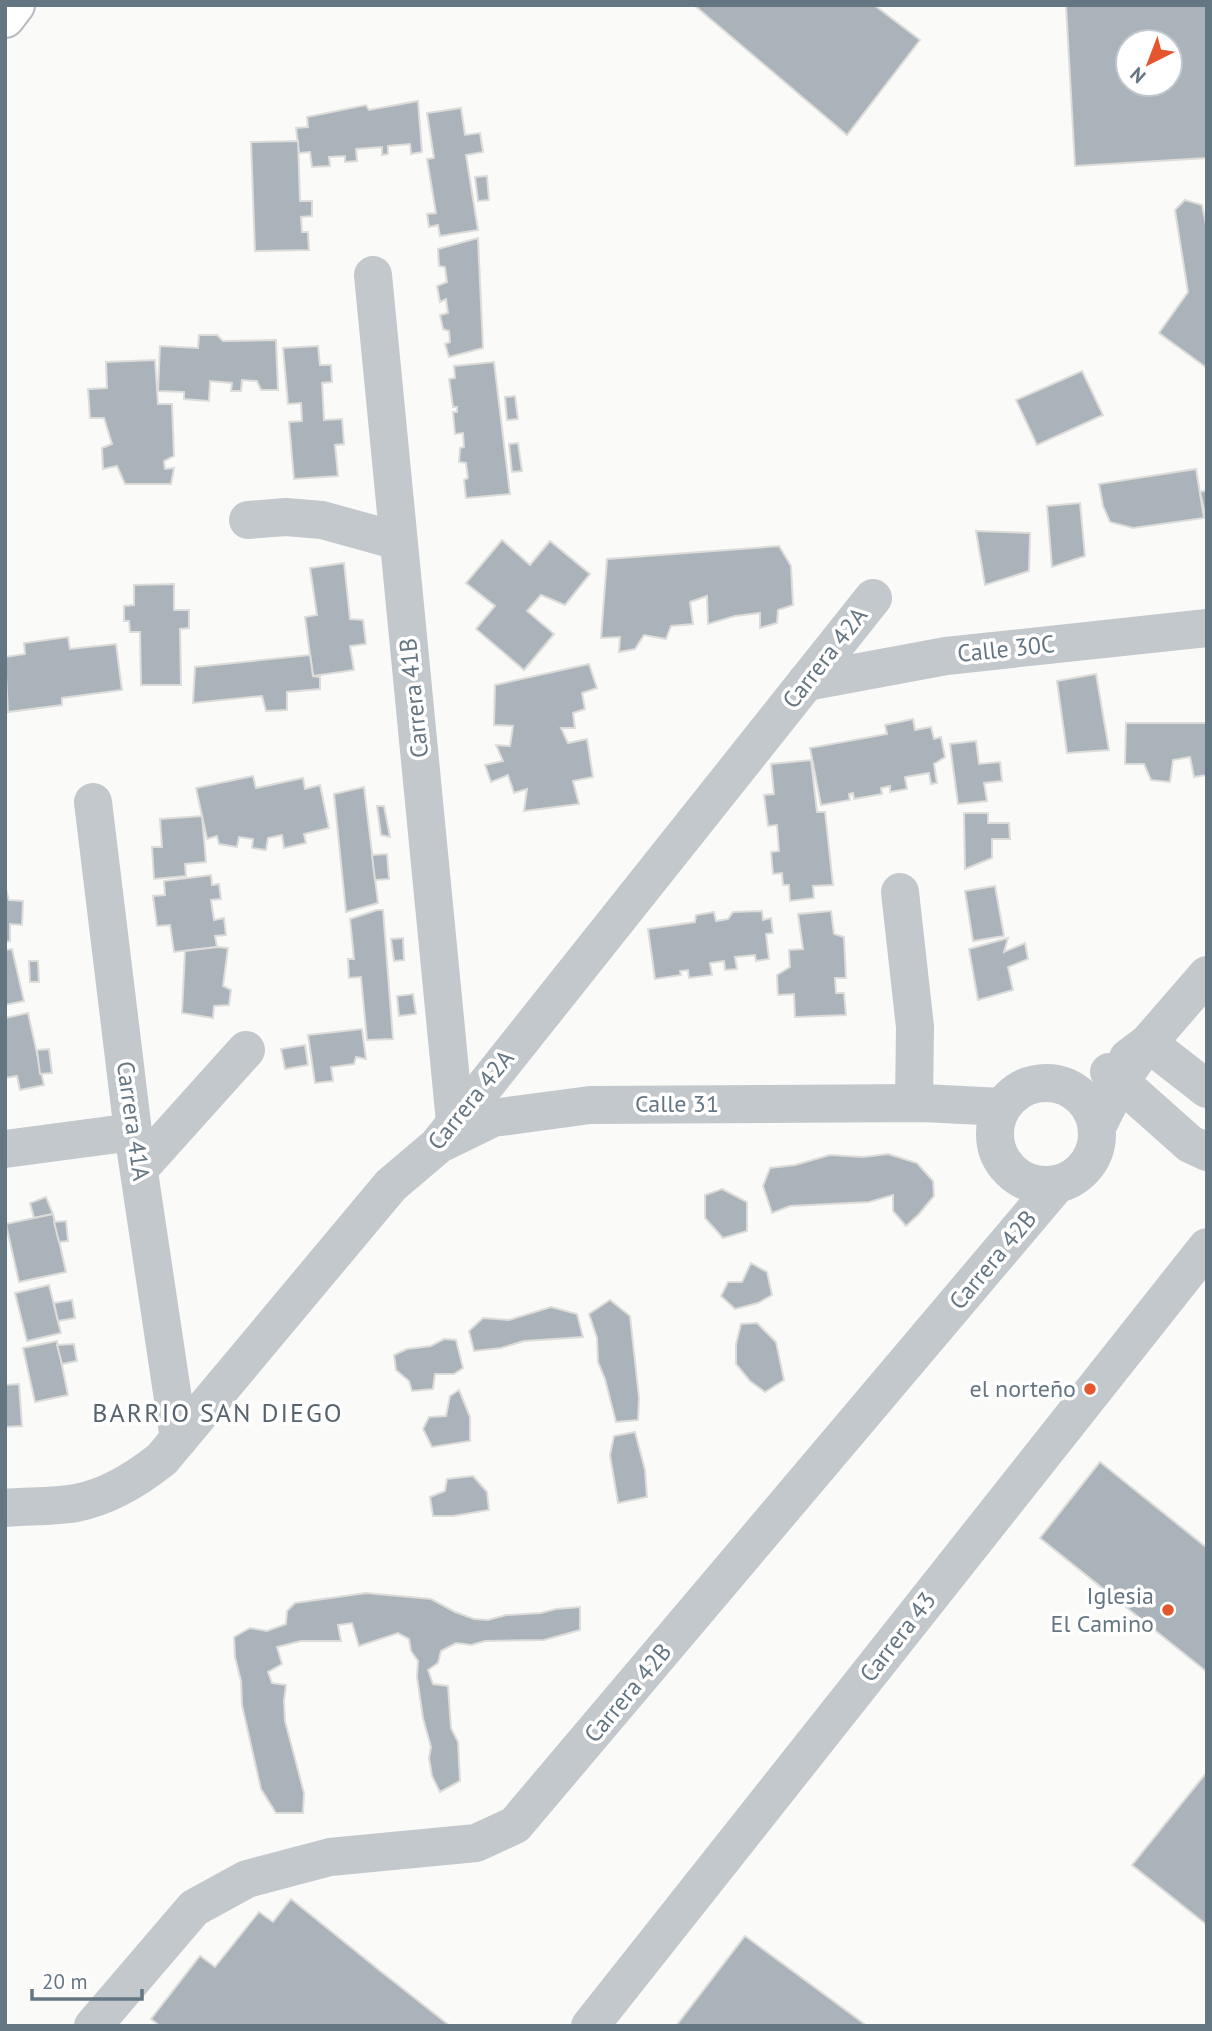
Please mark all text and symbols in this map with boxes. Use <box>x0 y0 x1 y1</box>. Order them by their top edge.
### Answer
north arrow <box>1114 28 1184 98</box>
text: N <box>1125 63 1150 89</box>
street label: Carrera 42A <box>775 601 874 715</box>
street label: Calle 30C <box>956 628 1056 669</box>
street label: Carrera 41B <box>392 637 435 760</box>
street label: Carrera 42A <box>421 1043 521 1156</box>
street label: Carrera 41A <box>110 1059 157 1183</box>
street label: Calle 31 <box>635 1088 719 1119</box>
street label: Carrera 42B <box>942 1204 1043 1316</box>
place label: el norteño <box>969 1373 1076 1404</box>
marker: el norteño <box>1082 1381 1098 1397</box>
district label: BARRIO SAN DIEGO <box>92 1396 344 1429</box>
place label: Iglesia El Camino <box>1051 1580 1154 1639</box>
street label: Carrera 43 <box>853 1585 943 1688</box>
marker: Iglesia El Camino <box>1160 1602 1176 1618</box>
street label: Carrera 42B <box>577 1637 678 1749</box>
scale bar <box>32 1958 142 2002</box>
text: 20 m <box>42 1968 88 1995</box>

